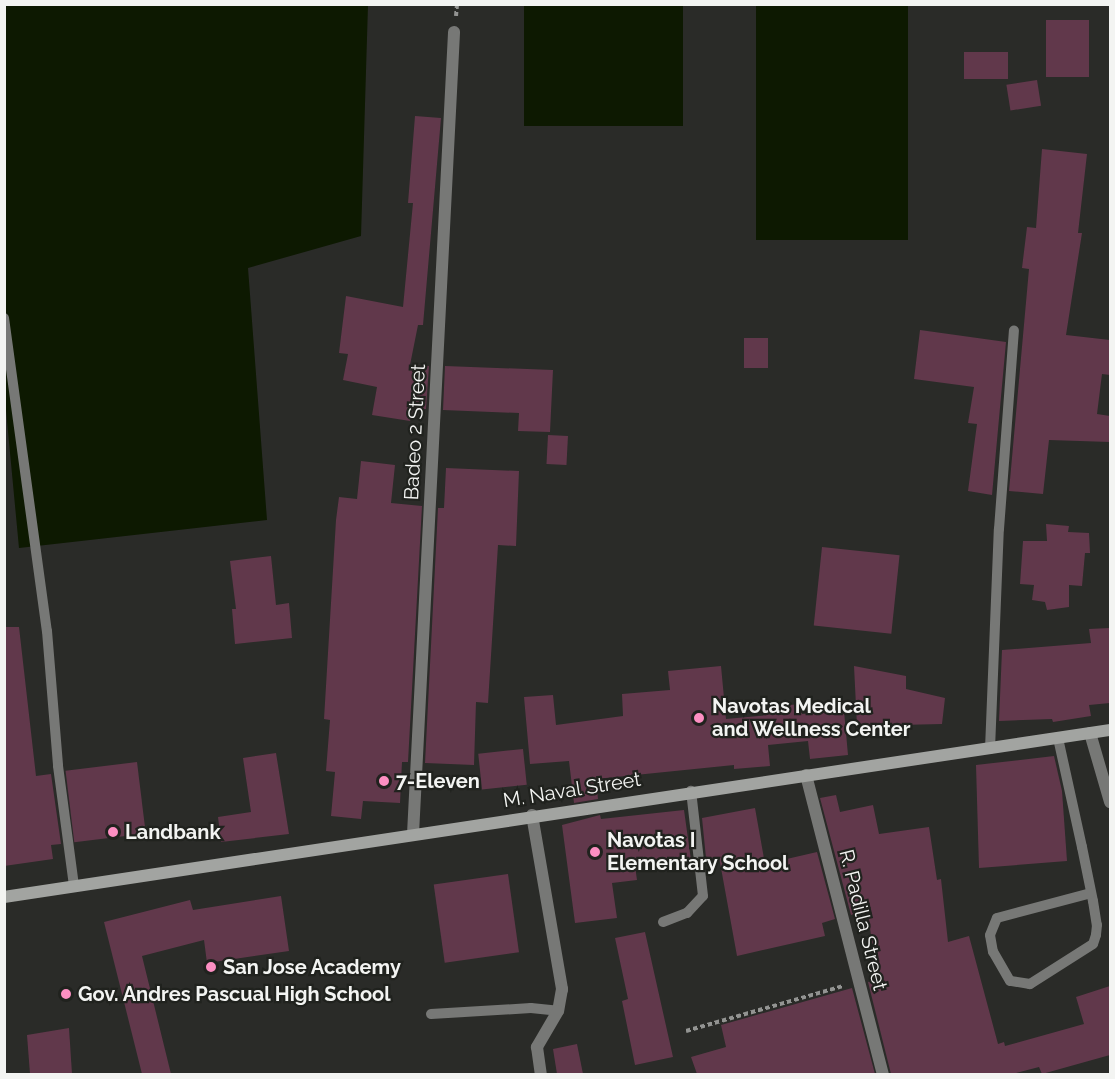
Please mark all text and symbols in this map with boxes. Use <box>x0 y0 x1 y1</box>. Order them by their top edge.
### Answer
street label: Badeo 2 Street <box>399 363 431 501</box>
place label: Navotas Medical and Wellness Center <box>712 694 911 741</box>
marker: Navotas Medical and Wellness Center <box>690 709 708 727</box>
street label: M. Naval Street <box>501 767 643 813</box>
place label: 7-Eleven <box>396 769 480 793</box>
marker: 7-Eleven <box>377 774 391 788</box>
place label: Landbank <box>125 820 221 844</box>
marker: Landbank <box>106 825 120 839</box>
place label: Navotas I Elementary School <box>607 828 789 875</box>
marker: Navotas I Elementary School <box>588 845 602 859</box>
street label: R. Padilla Street <box>834 847 892 993</box>
place label: San Jose Academy <box>223 955 402 979</box>
marker: San Jose Academy <box>204 960 218 974</box>
place label: Gov. Andres Pascual High School <box>78 982 392 1006</box>
marker: Gov. Andres Pascual High School <box>59 987 73 1001</box>

